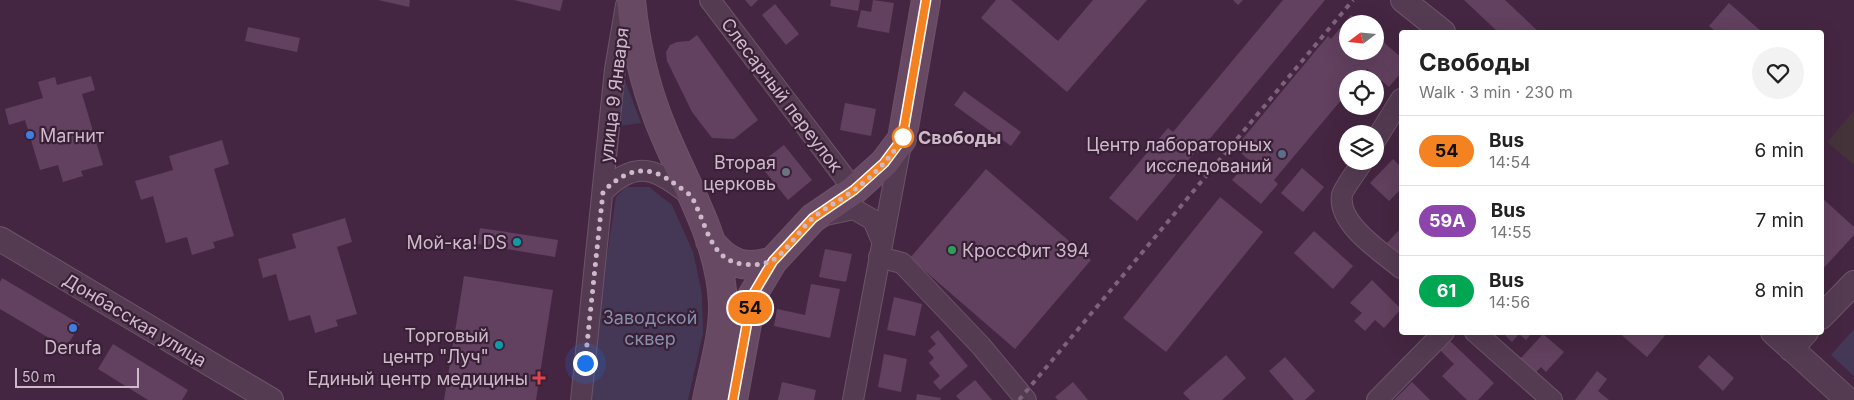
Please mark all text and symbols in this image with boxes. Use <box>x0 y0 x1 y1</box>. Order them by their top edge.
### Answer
street label: Слесарный переулок <box>717 14 847 176</box>
north arrow <box>1339 15 1384 60</box>
map controls <box>1339 15 1384 170</box>
street label: улица 9 Января <box>595 26 633 164</box>
button: heart <box>1752 47 1804 99</box>
text: Свободы <box>1419 48 1530 77</box>
button: locate <box>1339 70 1384 115</box>
text: Walk · 3 min · 230 m <box>1419 82 1573 102</box>
place label: Магнит <box>40 125 105 146</box>
button: layers <box>1339 125 1384 170</box>
marker: Свободы <box>892 126 914 148</box>
place label: Свободы <box>918 127 1001 148</box>
marker: Магнит <box>24 129 36 141</box>
text: Bus <box>1489 129 1524 152</box>
place label: Центр лабораторных исследований <box>1086 134 1272 176</box>
text: 6 min <box>1754 139 1804 162</box>
text: 54 <box>1435 140 1458 161</box>
marker: Центр лабораторных исследований <box>1276 148 1288 160</box>
place label: Вторая церковь <box>703 152 776 194</box>
text: 14:54 <box>1489 152 1531 172</box>
marker: Вторая церковь <box>780 166 792 178</box>
text: Bus <box>1491 199 1526 222</box>
text: 7 min <box>1755 209 1804 232</box>
text: 59А <box>1429 210 1466 231</box>
text: 14:55 <box>1491 222 1532 242</box>
place label: Мой-ка! DS <box>406 232 507 253</box>
marker: Мой-ка! DS <box>511 236 523 248</box>
place label: КроссФит 394 <box>962 240 1089 261</box>
marker: КроссФит 394 <box>946 244 958 256</box>
street label: Донбасская улица <box>59 269 211 371</box>
text: Bus <box>1489 269 1524 292</box>
text: 8 min <box>1754 279 1804 302</box>
text: 61 <box>1437 280 1456 301</box>
line badge: 54 <box>728 292 772 324</box>
text: 14:56 <box>1489 292 1530 312</box>
text: 54 <box>738 297 762 318</box>
park label: Заводской сквер <box>603 307 697 349</box>
marker: Derufa <box>67 322 79 334</box>
place label: Торговый центр "Луч" <box>382 325 489 367</box>
place label: Derufa <box>44 337 102 358</box>
marker: Торговый центр "Луч" <box>493 339 505 351</box>
your location <box>573 351 598 376</box>
scale bar <box>15 365 139 388</box>
text: 50 m <box>22 368 56 385</box>
place label: Единый центр медицины <box>307 368 528 389</box>
marker: Единый центр медицины <box>532 371 546 385</box>

